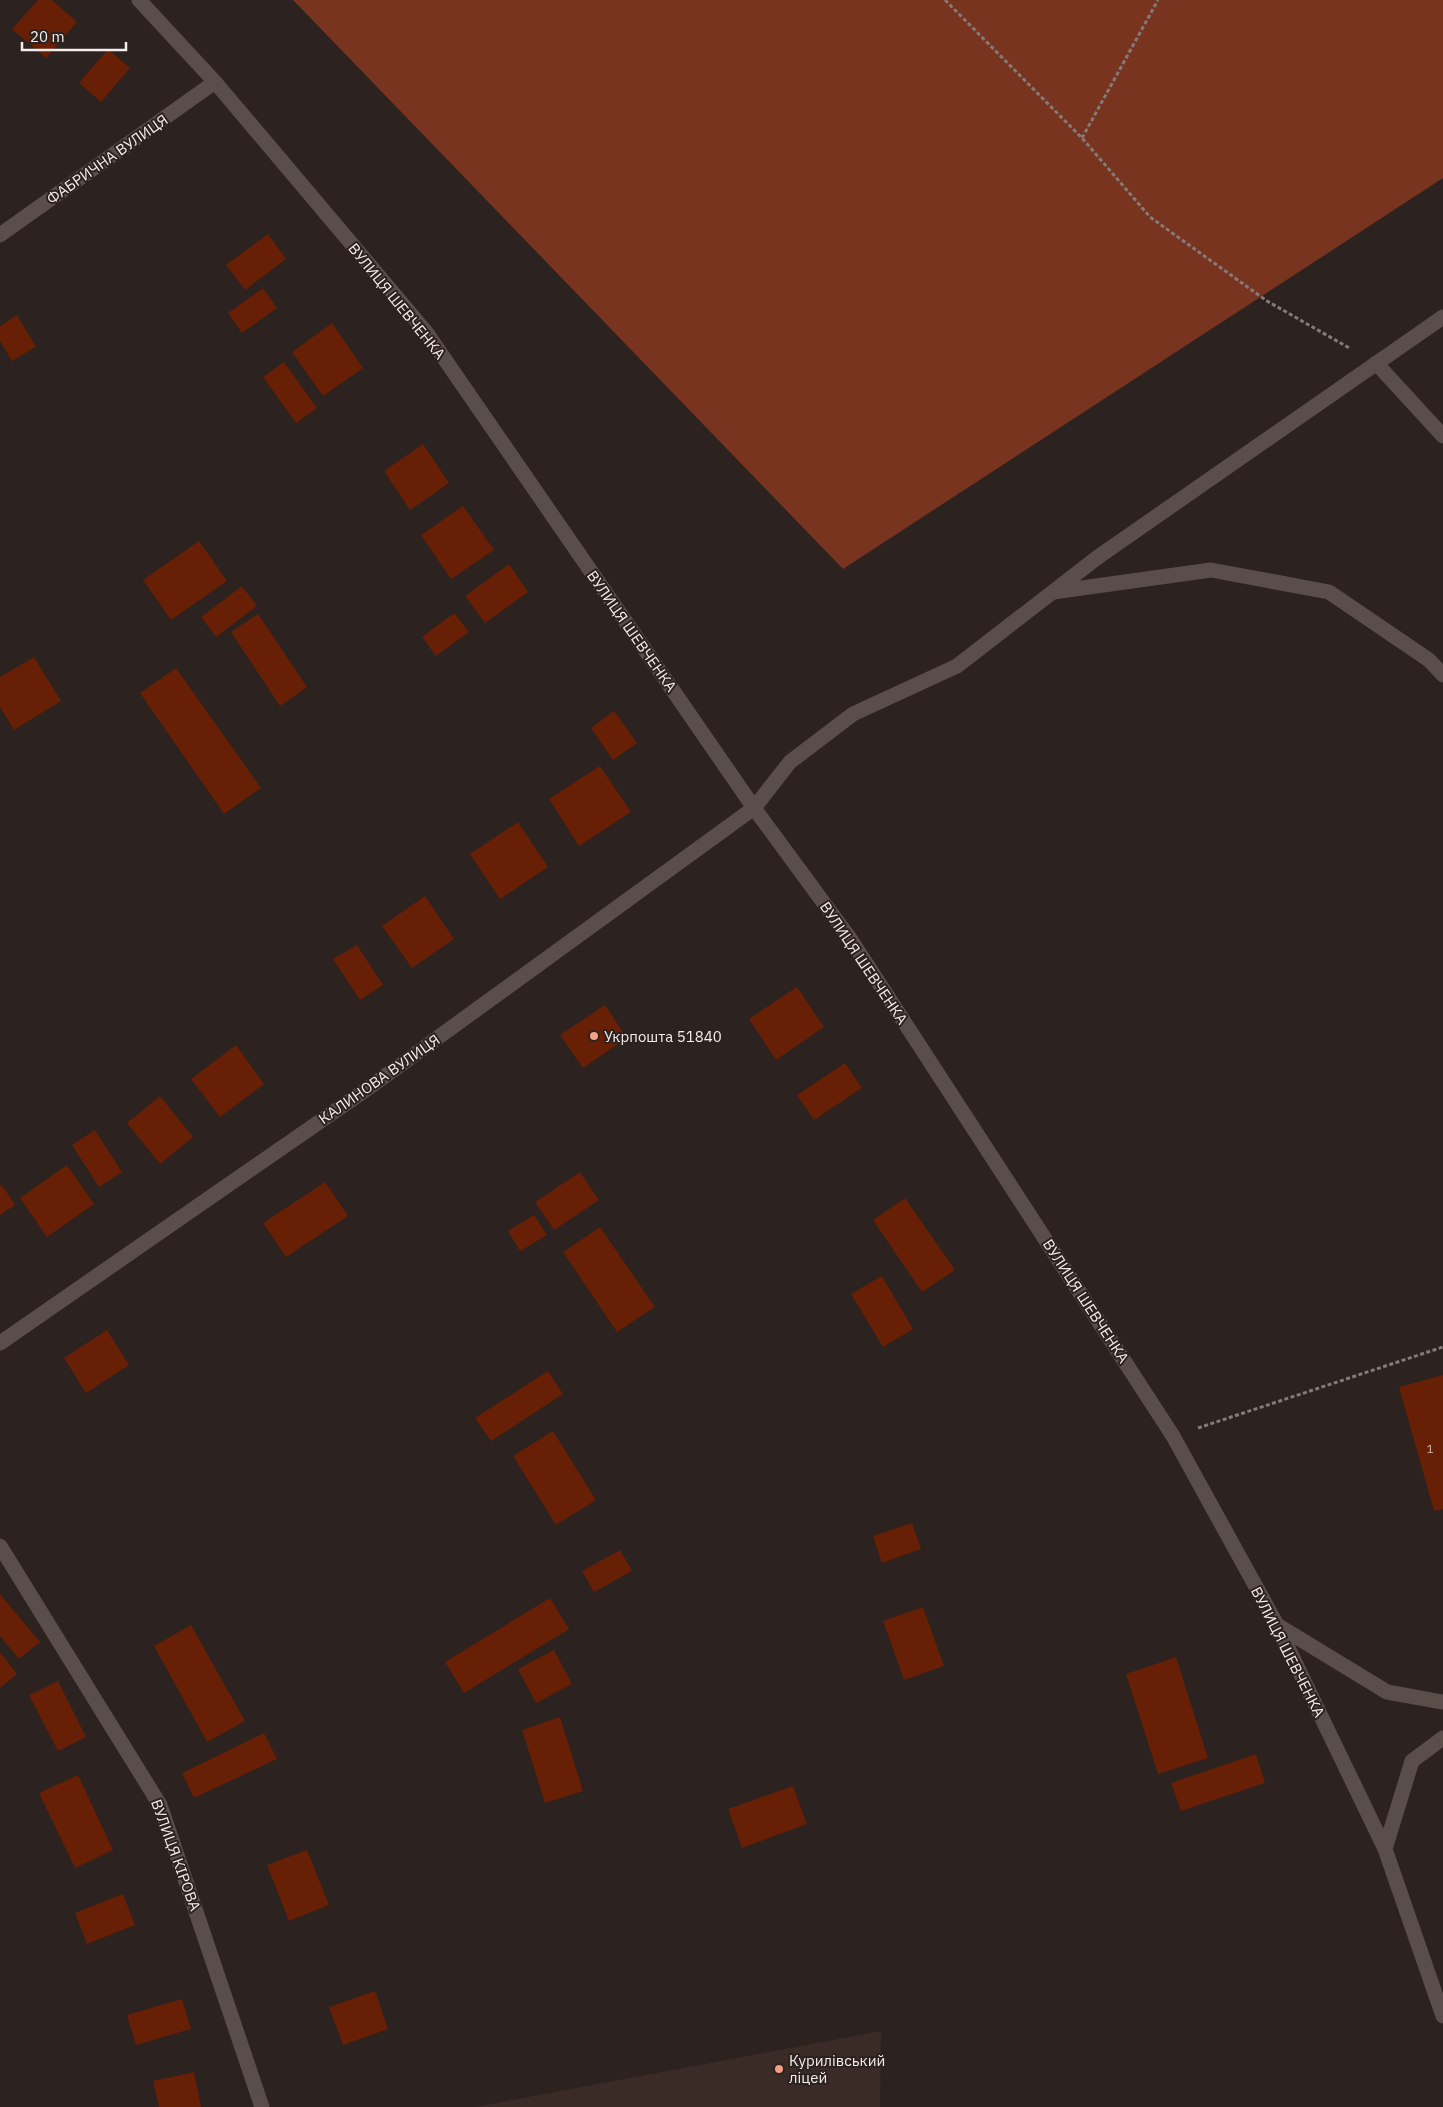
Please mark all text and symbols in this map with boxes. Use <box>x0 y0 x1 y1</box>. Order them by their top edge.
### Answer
scale bar <box>22 20 126 52</box>
text: 20 m <box>30 27 65 46</box>
street label: ФАБРИЧНА ВУЛИЦЯ <box>43 110 171 208</box>
street label: ВУЛИЦЯ ШЕВЧЕНКА <box>344 239 450 363</box>
street label: ВУЛИЦЯ ШЕВЧЕНКА <box>583 567 681 696</box>
street label: ВУЛИЦЯ ШЕВЧЕНКА <box>816 898 912 1028</box>
place label: Укрпошта 51840 <box>604 1027 722 1046</box>
street label: КАЛИНОВА ВУЛИЦЯ <box>315 1030 443 1128</box>
marker: Укрпошта 51840 <box>588 1030 600 1042</box>
street label: ВУЛИЦЯ ШЕВЧЕНКА <box>1039 1235 1133 1367</box>
house number: 1 <box>1426 1441 1434 1456</box>
street label: ВУЛИЦЯ ШЕВЧЕНКА <box>1247 1583 1329 1721</box>
street label: ВУЛИЦЯ КІРОВА <box>147 1797 205 1914</box>
place label: Курилівський ліцей <box>789 2051 885 2087</box>
marker: Курилівський ліцей <box>773 2063 785 2075</box>

